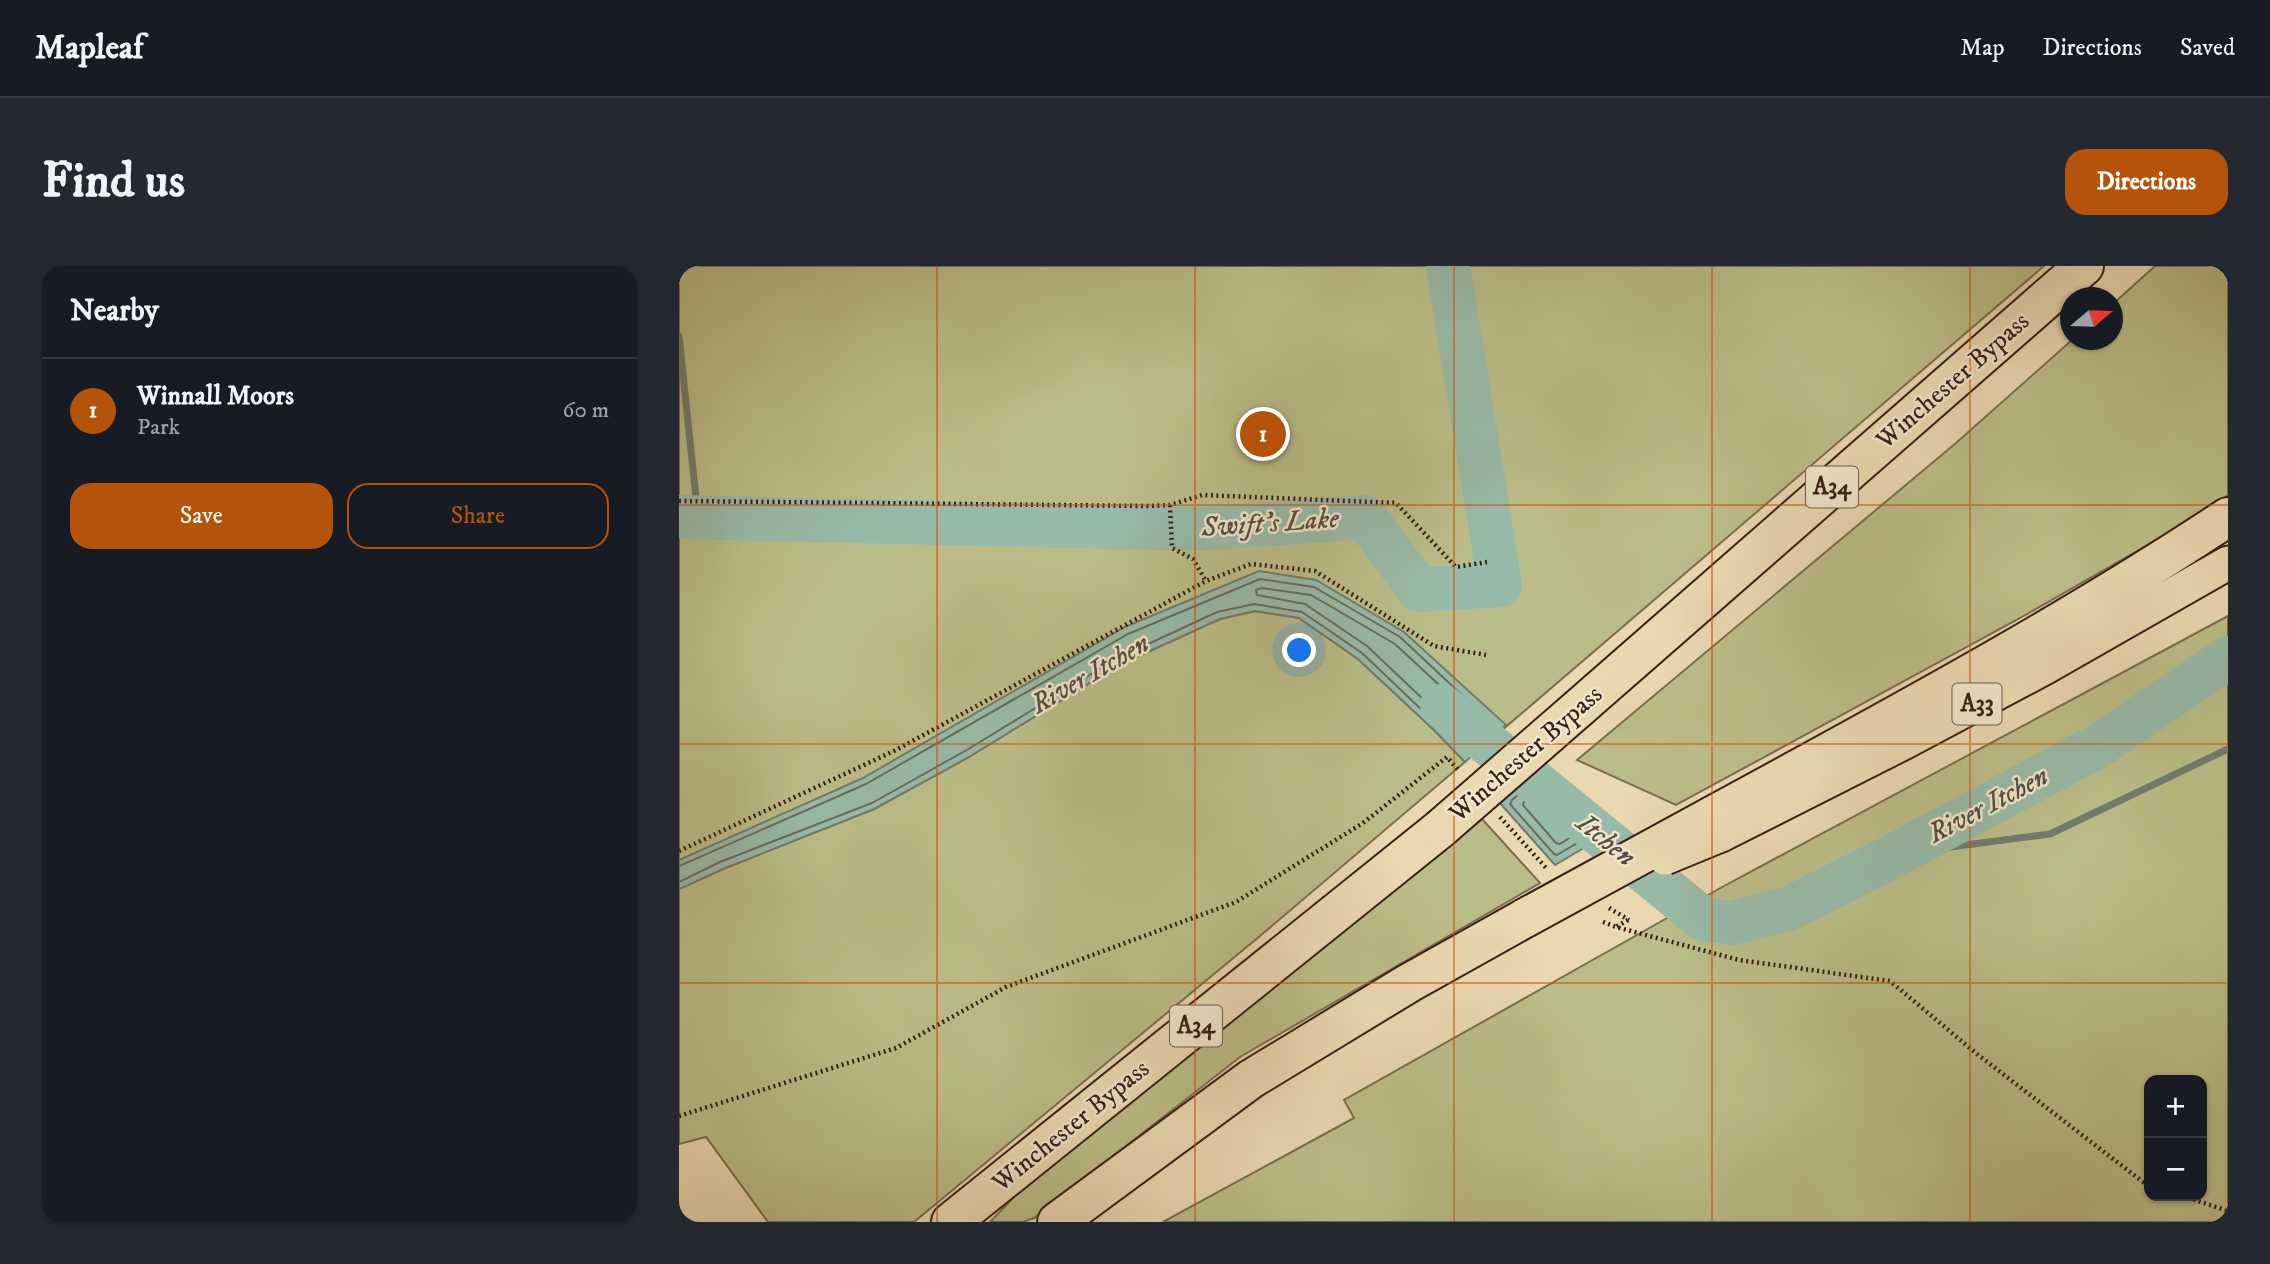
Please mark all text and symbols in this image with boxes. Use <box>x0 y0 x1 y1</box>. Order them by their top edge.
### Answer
text: Mapleaf <box>35 28 144 69</box>
text: Map <box>1960 33 2005 63</box>
text: Directions <box>2043 33 2142 63</box>
text: Saved <box>2180 33 2235 63</box>
button: Directions <box>2065 149 2228 215</box>
text: Find us <box>42 151 185 213</box>
north arrow <box>2060 287 2123 350</box>
text: Nearby <box>70 293 159 330</box>
street label: Winchester Bypass <box>1869 305 2037 457</box>
text: Winnall Moors <box>137 380 294 413</box>
text: 1 <box>89 396 97 425</box>
text: 60 m <box>562 396 609 425</box>
pin: 1 <box>1240 408 1286 460</box>
text: Park <box>137 413 180 442</box>
road number: A34 <box>1806 467 1858 508</box>
button: Save <box>70 483 333 549</box>
button: Share <box>347 483 609 549</box>
water label: Swift's Lake <box>1199 501 1341 545</box>
water label: River Itchen <box>1024 626 1156 722</box>
your location <box>1282 633 1316 667</box>
street label: Winchester Bypass <box>1442 678 1610 830</box>
road number: A33 <box>1953 684 2001 724</box>
water label: River Itchen <box>1921 759 2054 852</box>
water label: Itchen <box>1568 804 1643 874</box>
road number: A34 <box>1170 1006 1222 1046</box>
street label: Winchester Bypass <box>985 1053 1156 1200</box>
map controls <box>2144 1075 2207 1201</box>
button: + <box>2144 1075 2207 1138</box>
button: − <box>2144 1138 2207 1201</box>

